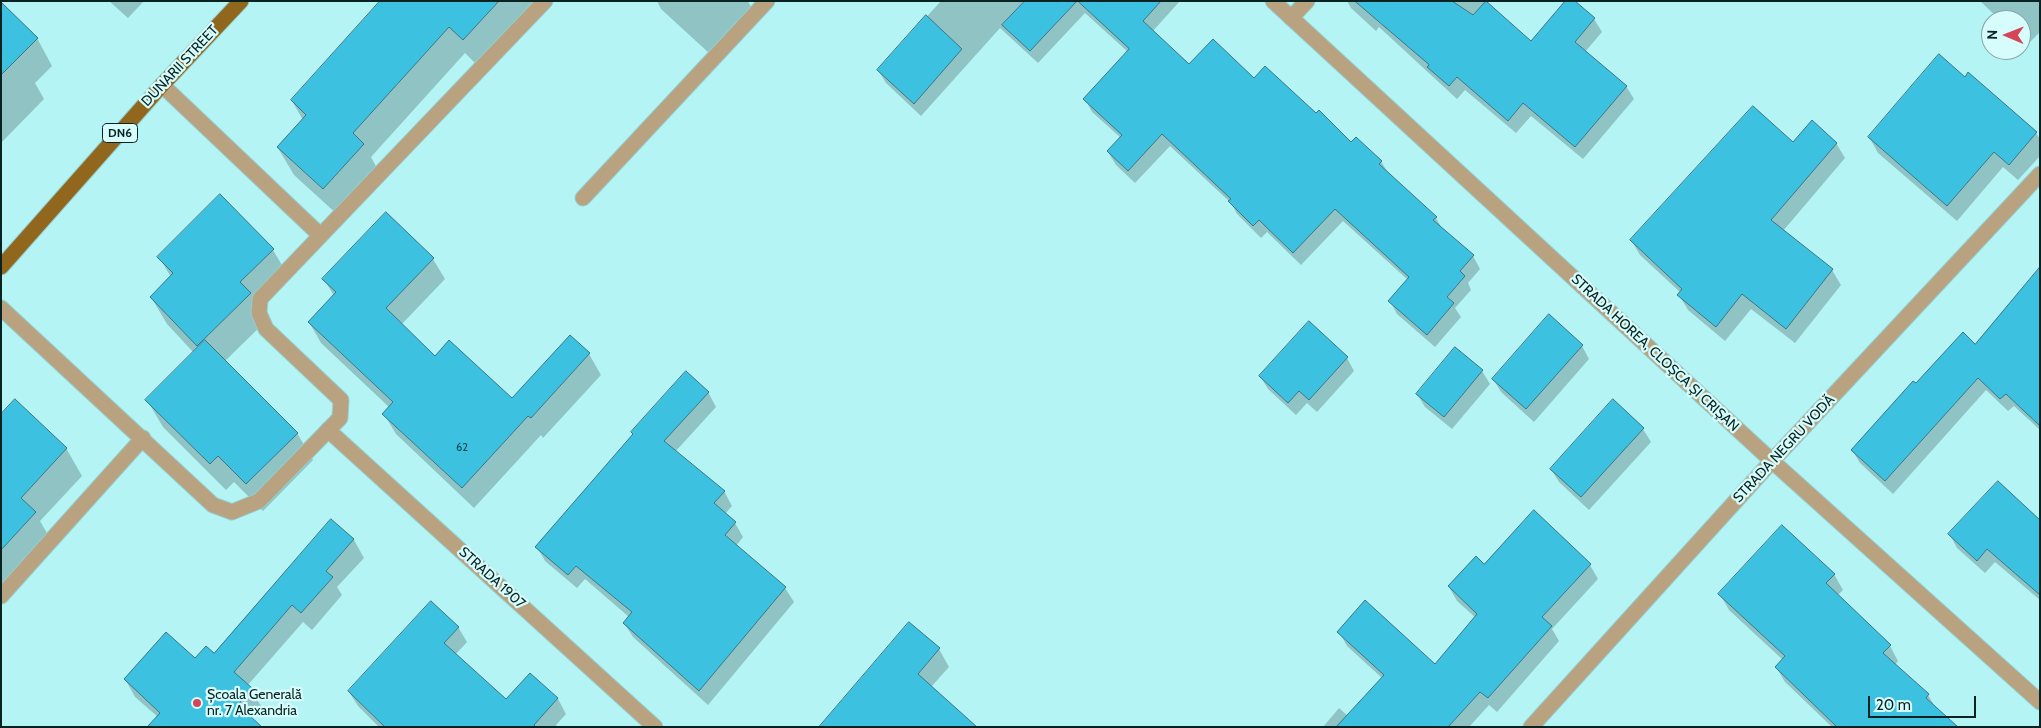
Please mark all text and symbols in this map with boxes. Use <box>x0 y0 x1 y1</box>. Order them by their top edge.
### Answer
north arrow <box>1981 10 2031 60</box>
street label: DUNARII STREET <box>138 22 222 110</box>
text: N <box>1983 30 2001 40</box>
road number: DN6 <box>102 124 138 142</box>
street label: STRADA HOREA, CLOŞCA ŞI CRIŞAN <box>1568 271 1742 435</box>
street label: STRADA NEGRU VODĂ <box>1730 392 1838 506</box>
house number: 62 <box>456 441 468 455</box>
street label: STRADA 1907 <box>455 544 529 612</box>
scale bar <box>1871 686 1978 718</box>
place label: Școala Generală nr. 7 Alexandria <box>207 687 302 720</box>
text: 20 m <box>1876 696 1911 714</box>
marker: Școala Generală nr. 7 Alexandria <box>191 697 203 709</box>

